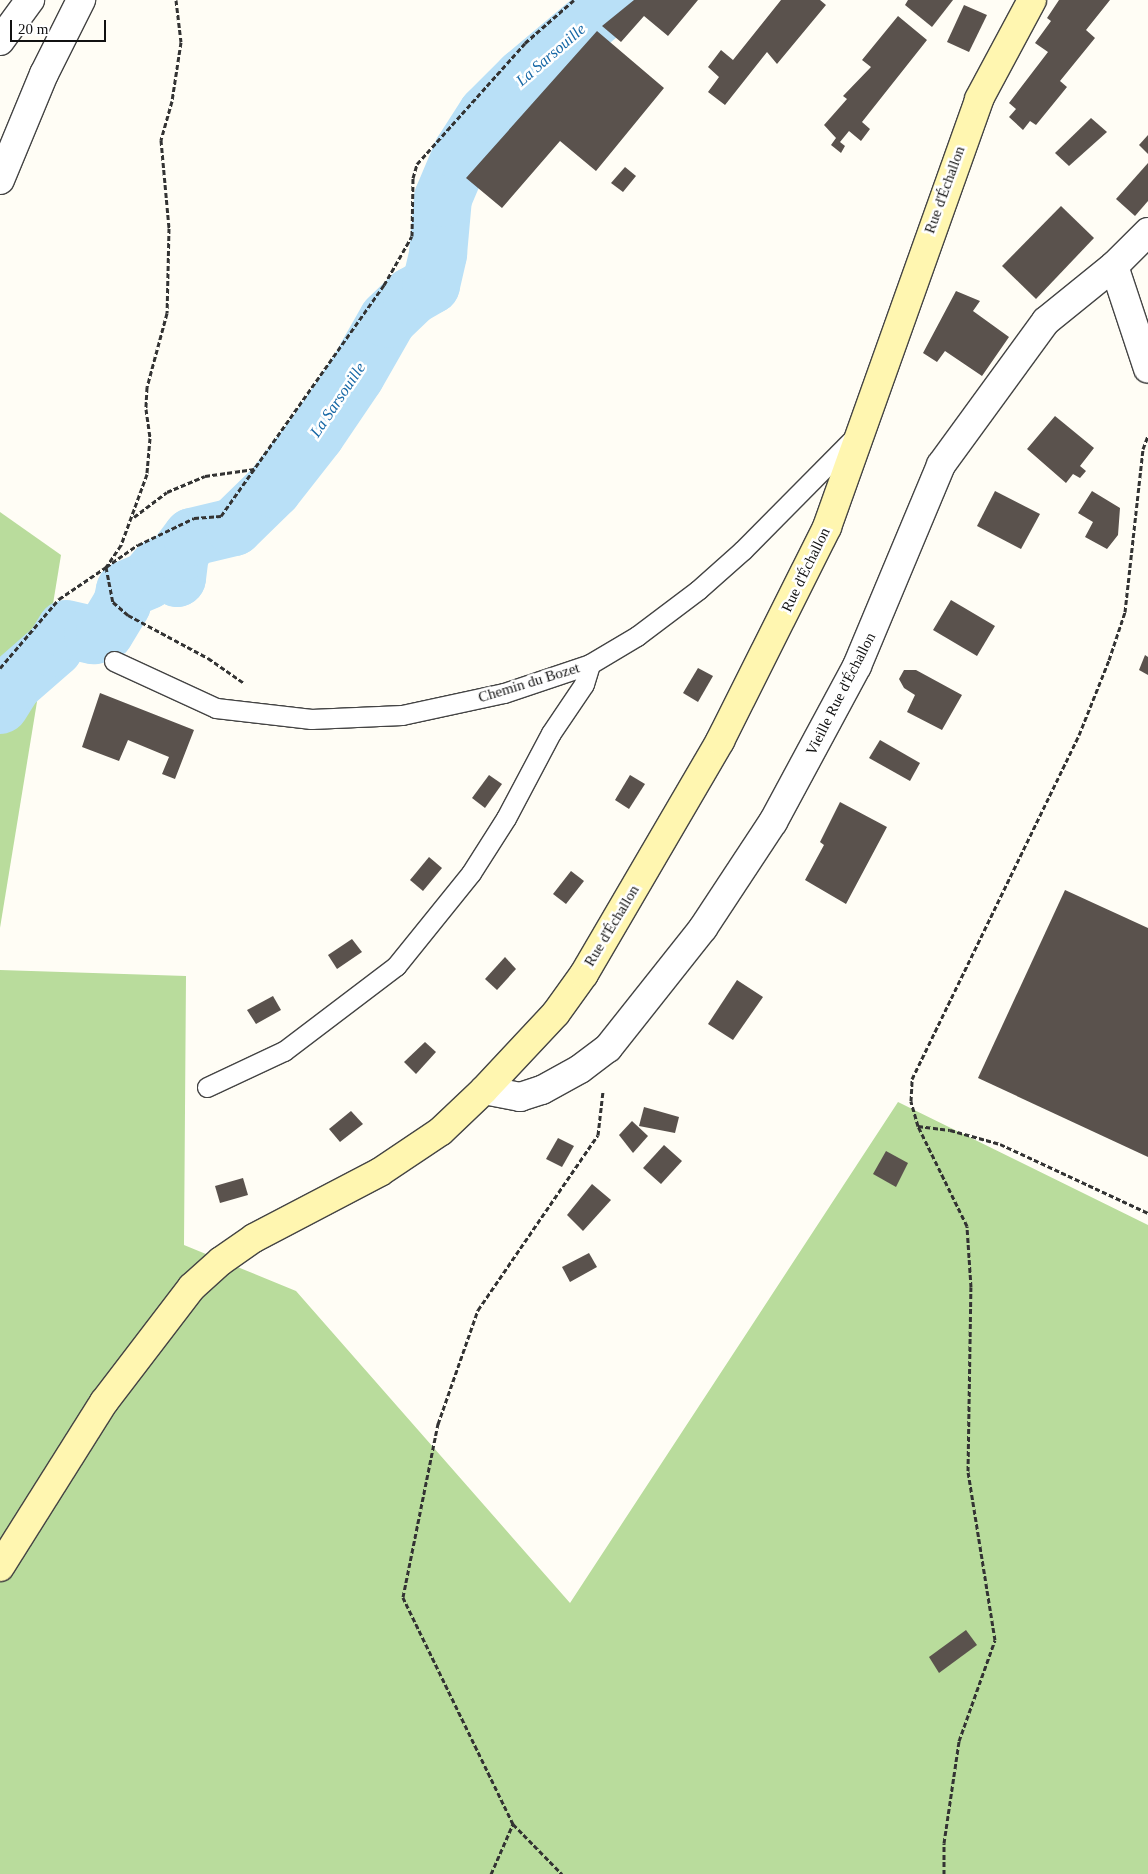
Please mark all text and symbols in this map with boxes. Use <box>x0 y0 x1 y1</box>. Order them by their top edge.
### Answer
scale bar <box>12 10 109 42</box>
water label: La Sarsouille <box>512 20 590 90</box>
text: 20 m <box>18 21 48 37</box>
street label: Rue d'Échallon <box>921 144 969 236</box>
water label: La Sarsouille <box>306 359 370 441</box>
street label: Rue d'Échallon <box>778 525 834 615</box>
street label: Vieille Rue d'Échallon <box>802 630 880 758</box>
street label: Chemin du Bozet <box>476 659 582 707</box>
street label: Rue d'Échallon <box>581 882 643 970</box>

